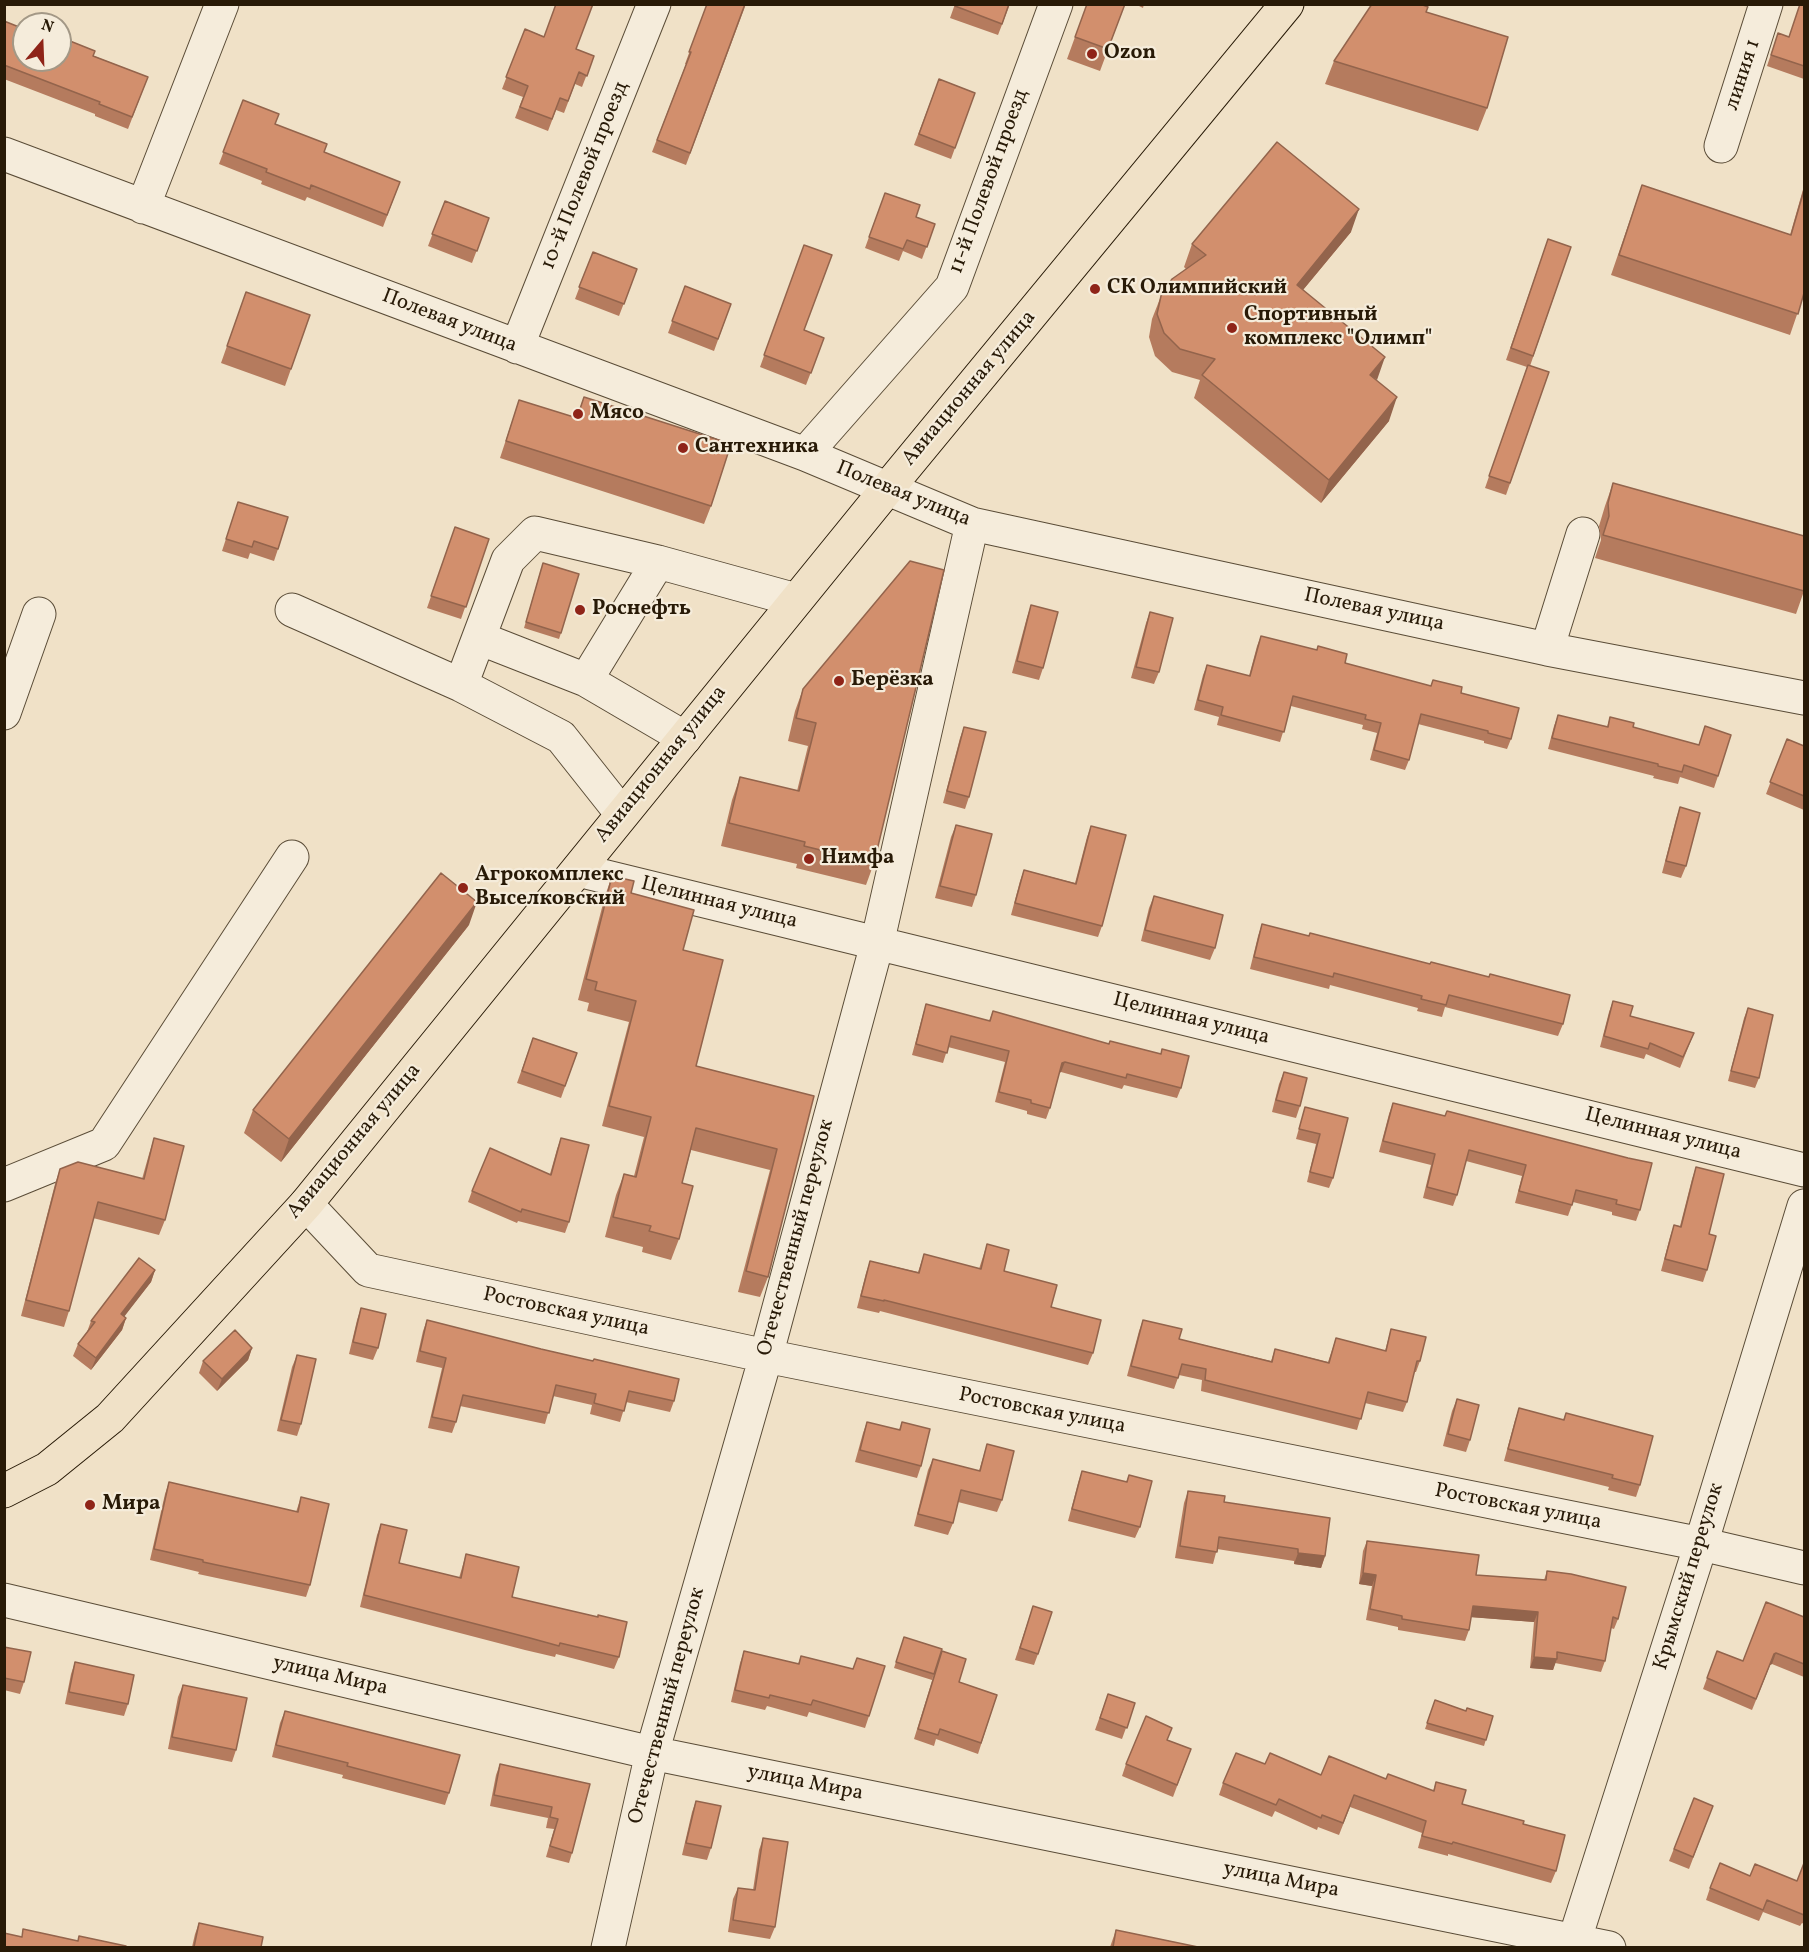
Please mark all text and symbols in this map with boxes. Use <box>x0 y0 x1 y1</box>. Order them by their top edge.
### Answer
north arrow <box>12 12 72 72</box>
text: N <box>38 15 56 39</box>
street label: линия 1 <box>1721 36 1767 114</box>
place label: Ozon <box>1104 41 1156 67</box>
marker: Ozon <box>1085 47 1099 61</box>
street label: 10-й Полевой проезд <box>537 78 635 274</box>
street label: 11-й Полевой проезд <box>945 86 1035 278</box>
place label: СК Олимпийский <box>1107 276 1287 302</box>
marker: СК Олимпийский <box>1088 282 1102 296</box>
street label: Полевая улица <box>378 285 520 359</box>
place label: Спортивный комплекс "Олимп" <box>1244 303 1432 353</box>
street label: Авиационная улица <box>898 306 1042 472</box>
marker: Спортивный комплекс "Олимп" <box>1225 321 1239 335</box>
place label: Мясо <box>590 401 644 427</box>
marker: Мясо <box>571 407 585 421</box>
place label: Сантехника <box>695 435 819 461</box>
marker: Сантехника <box>676 441 690 455</box>
street label: Полевая улица <box>832 457 974 533</box>
street label: Полевая улица <box>1301 584 1447 638</box>
place label: Роснефть <box>592 597 691 623</box>
marker: Роснефть <box>573 603 587 617</box>
place label: Берёзка <box>851 668 934 694</box>
marker: Берёзка <box>832 674 846 688</box>
street label: Авиационная улица <box>591 681 733 849</box>
place label: Нимфа <box>821 846 895 872</box>
marker: Нимфа <box>802 852 816 866</box>
place label: Агрокомплекс Выселковский <box>475 863 625 913</box>
street label: Целинная улица <box>638 872 800 936</box>
marker: Агрокомплекс Выселковский <box>456 881 470 895</box>
street label: Целинная улица <box>1110 988 1272 1052</box>
street label: Авиационная улица <box>283 1059 427 1225</box>
street label: Целинная улица <box>1582 1103 1744 1167</box>
street label: Отечественный переулок <box>753 1117 841 1359</box>
street label: Ростовская улица <box>481 1283 651 1343</box>
street label: Ростовская улица <box>956 1383 1128 1441</box>
street label: Ростовская улица <box>1432 1479 1604 1537</box>
street label: Крымский переулок <box>1650 1480 1730 1674</box>
place label: Мира <box>102 1492 161 1518</box>
marker: Мира <box>83 1498 97 1512</box>
street label: Отечественный переулок <box>624 1585 712 1827</box>
street label: улица Мира <box>270 1652 390 1702</box>
street label: улица Мира <box>745 1760 865 1808</box>
street label: улица Мира <box>1221 1857 1341 1905</box>

